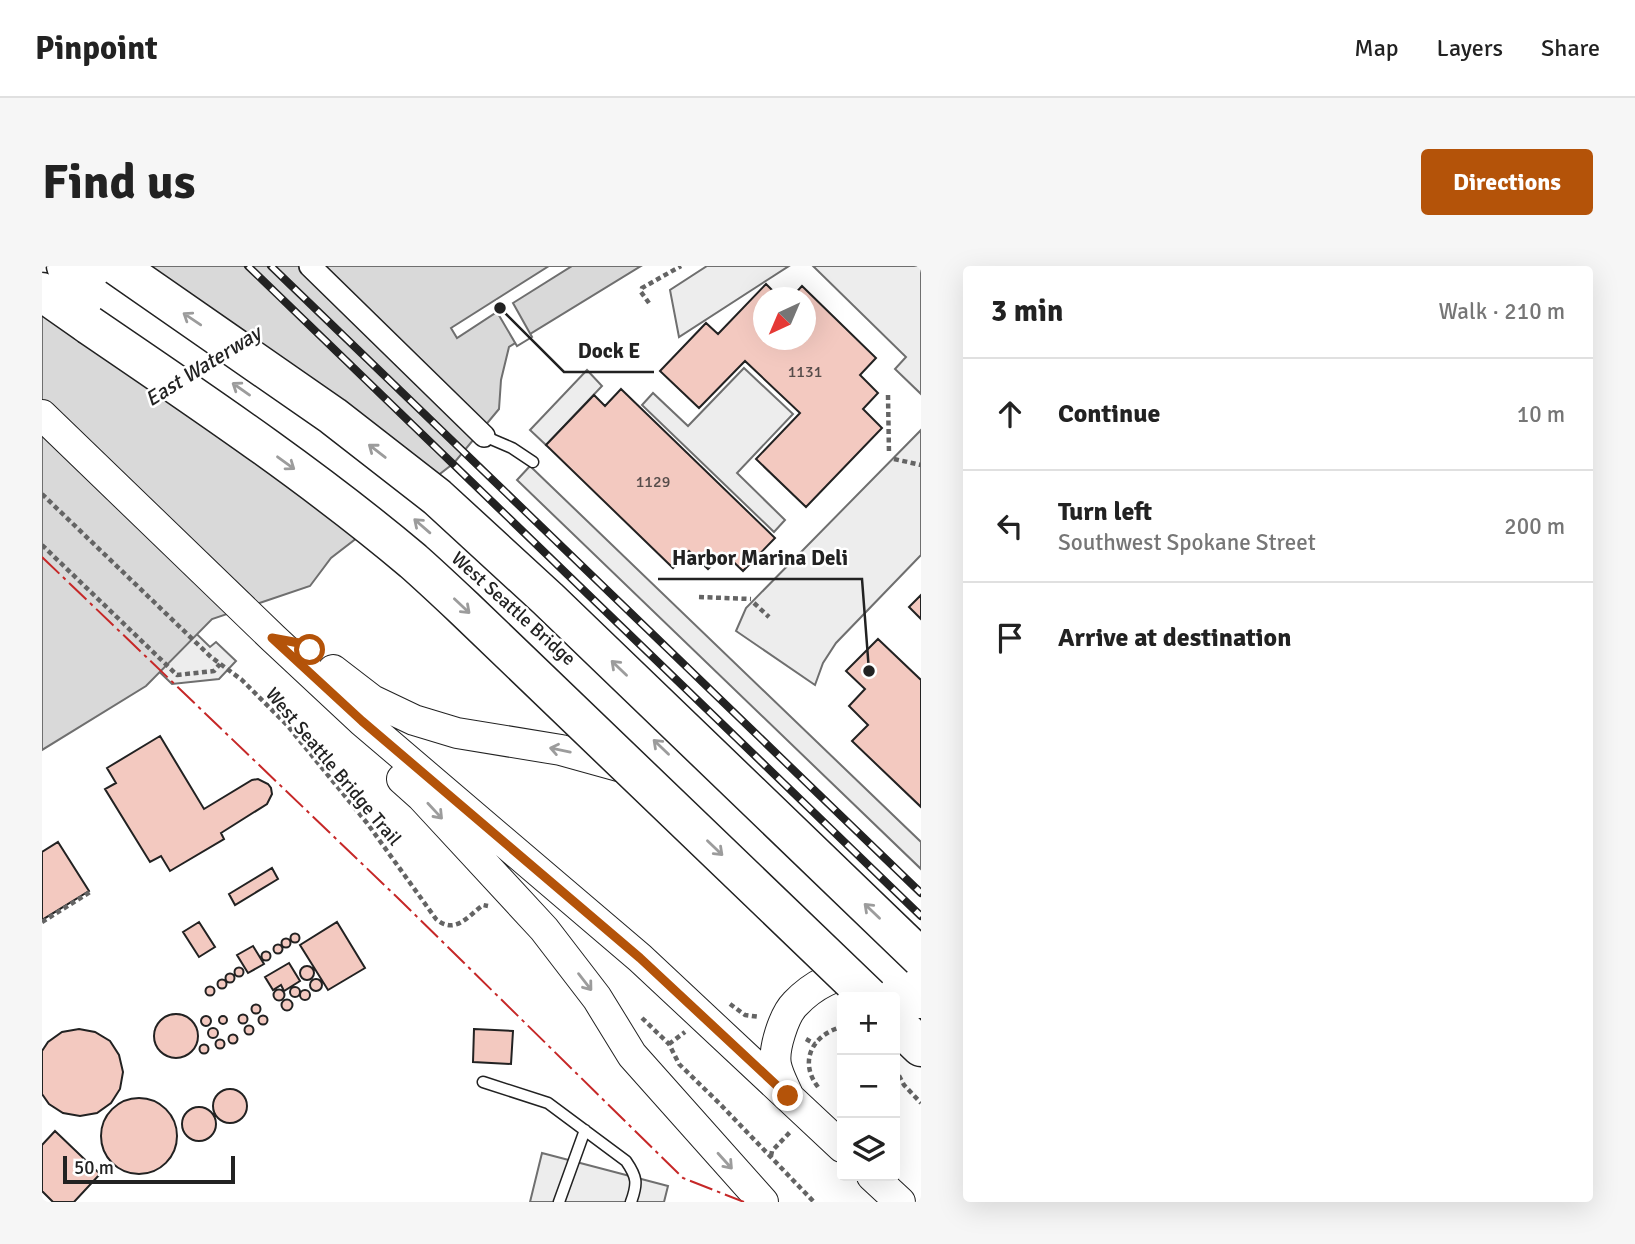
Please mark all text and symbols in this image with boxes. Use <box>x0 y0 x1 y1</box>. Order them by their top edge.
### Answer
text: Pinpoint <box>35 28 158 69</box>
text: Map <box>1354 33 1399 63</box>
text: Layers <box>1437 33 1503 63</box>
text: Share <box>1541 33 1600 63</box>
button: Directions <box>1421 149 1593 215</box>
text: Find us <box>42 152 195 212</box>
north arrow <box>753 287 816 350</box>
text: 3 min <box>991 293 1063 330</box>
text: Walk · 210 m <box>1439 297 1565 326</box>
one-way arrow <box>183 312 202 326</box>
water label: East Waterway <box>140 318 269 412</box>
callout: Dock E <box>564 330 654 372</box>
text: Dock E <box>578 338 640 364</box>
house number: 1131 <box>788 362 822 382</box>
one-way arrow <box>232 381 251 396</box>
icon: ahead <box>991 395 1029 433</box>
text: Continue <box>1058 398 1160 430</box>
text: 10 m <box>1517 400 1565 429</box>
one-way arrow <box>369 443 387 458</box>
one-way arrow <box>276 456 295 470</box>
house number: 1129 <box>636 472 670 492</box>
text: Turn left <box>1058 496 1152 528</box>
icon: left <box>991 507 1029 545</box>
text: 200 m <box>1504 512 1565 541</box>
one-way arrow <box>413 518 431 534</box>
text: Southwest Spokane Street <box>1058 528 1316 557</box>
callout: Harbor Marina Deli <box>658 537 862 579</box>
text: Harbor Marina Deli <box>672 545 848 571</box>
street label: West Seattle Bridge <box>446 547 581 671</box>
one-way arrow <box>453 598 471 614</box>
icon: arrive <box>991 619 1029 657</box>
text: Arrive at destination <box>1058 622 1291 654</box>
route start <box>294 634 325 665</box>
one-way arrow <box>611 660 629 677</box>
street label: West Seattle Bridge Trail <box>260 683 406 851</box>
one-way arrow <box>652 739 669 756</box>
one-way arrow <box>549 743 572 757</box>
one-way arrow <box>427 802 443 820</box>
one-way arrow <box>706 840 723 857</box>
one-way arrow <box>864 902 881 919</box>
one-way arrow <box>577 973 592 991</box>
map controls <box>837 992 900 1181</box>
button: + <box>837 992 900 1055</box>
button: − <box>837 1055 900 1118</box>
route end <box>772 1080 803 1111</box>
button: layers <box>837 1118 900 1181</box>
one-way arrow <box>717 1152 733 1170</box>
scale bar <box>63 1153 234 1185</box>
text: 50 m <box>74 1156 114 1180</box>

